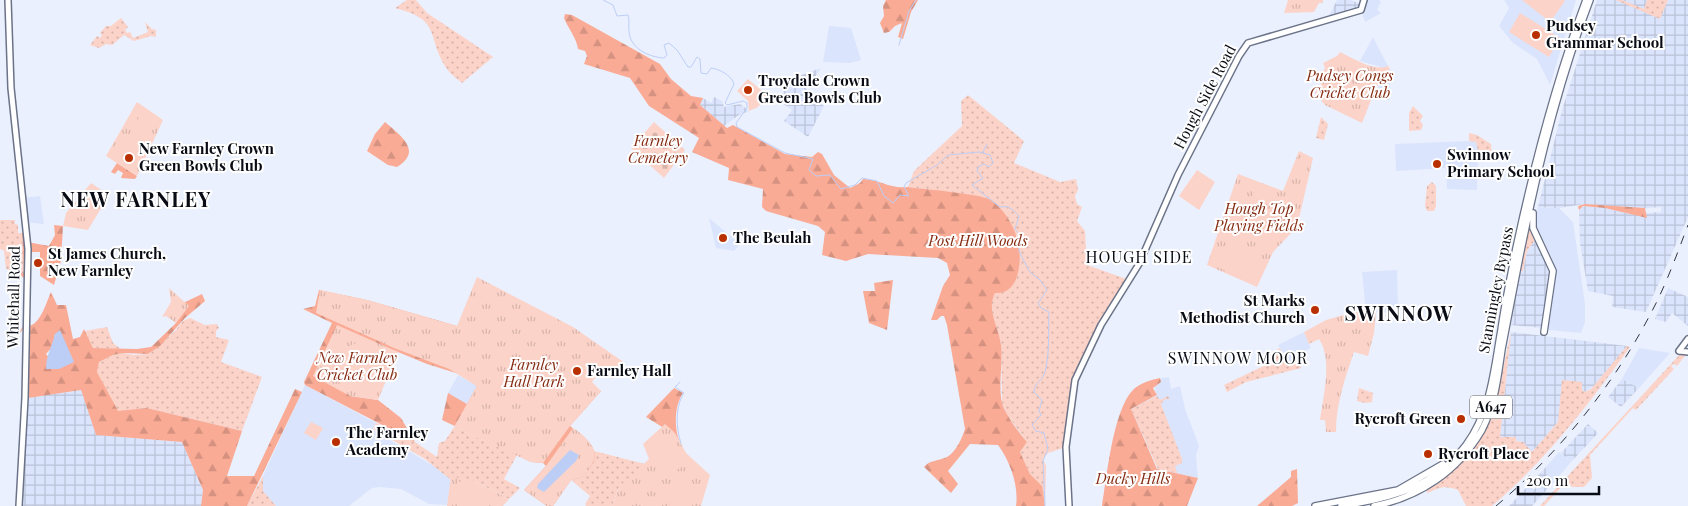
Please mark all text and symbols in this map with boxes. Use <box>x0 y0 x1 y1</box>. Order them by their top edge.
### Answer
place label: Pudsey Grammar School <box>1546 15 1664 52</box>
marker: Pudsey Grammar School <box>1530 29 1542 41</box>
street label: Hough Side Road <box>1168 41 1240 152</box>
park label: Pudsey Congs Cricket Club <box>1305 65 1394 102</box>
place label: Troydale Crown Green Bowls Club <box>758 70 882 107</box>
marker: Troydale Crown Green Bowls Club <box>742 84 754 96</box>
park label: Farnley Cemetery <box>628 130 688 167</box>
place label: New Farnley Crown Green Bowls Club <box>139 138 275 175</box>
place label: Swinnow Primary School <box>1447 144 1555 181</box>
marker: New Farnley Crown Green Bowls Club <box>123 152 135 164</box>
marker: Swinnow Primary School <box>1431 158 1443 170</box>
district label: NEW FARNLEY <box>61 185 211 212</box>
park label: Hough Top Playing Fields <box>1213 198 1304 235</box>
street label: Stanningley Bypass <box>1473 225 1517 355</box>
place label: The Beulah <box>733 227 811 247</box>
park label: Post Hill Woods <box>927 230 1028 250</box>
marker: The Beulah <box>717 232 729 244</box>
place label: St James Church, New Farnley <box>48 243 166 280</box>
street label: Whitehall Road <box>2 245 24 349</box>
district label: HOUGH SIDE <box>1085 246 1193 267</box>
marker: St James Church, New Farnley <box>32 257 44 269</box>
place label: St Marks Methodist Church <box>1180 290 1305 327</box>
district label: SWINNOW <box>1345 299 1453 326</box>
marker: St Marks Methodist Church <box>1309 304 1321 316</box>
park label: New Farnley Cricket Club <box>315 347 397 384</box>
district label: SWINNOW MOOR <box>1168 347 1308 368</box>
park label: Farnley Hall Park <box>503 354 565 391</box>
place label: Farnley Hall <box>587 360 672 380</box>
marker: Farnley Hall <box>571 365 583 377</box>
road number: A647 <box>1470 396 1512 418</box>
place label: Rycroft Green <box>1355 408 1452 428</box>
marker: Rycroft Green <box>1455 413 1467 425</box>
place label: The Farnley Academy <box>345 422 429 459</box>
marker: The Farnley Academy <box>330 436 342 448</box>
place label: Rycroft Place <box>1438 443 1530 463</box>
marker: Rycroft Place <box>1422 448 1434 460</box>
scale bar <box>1518 464 1599 496</box>
park label: Ducky Hills <box>1095 468 1171 488</box>
text: 200 m <box>1526 470 1569 490</box>

